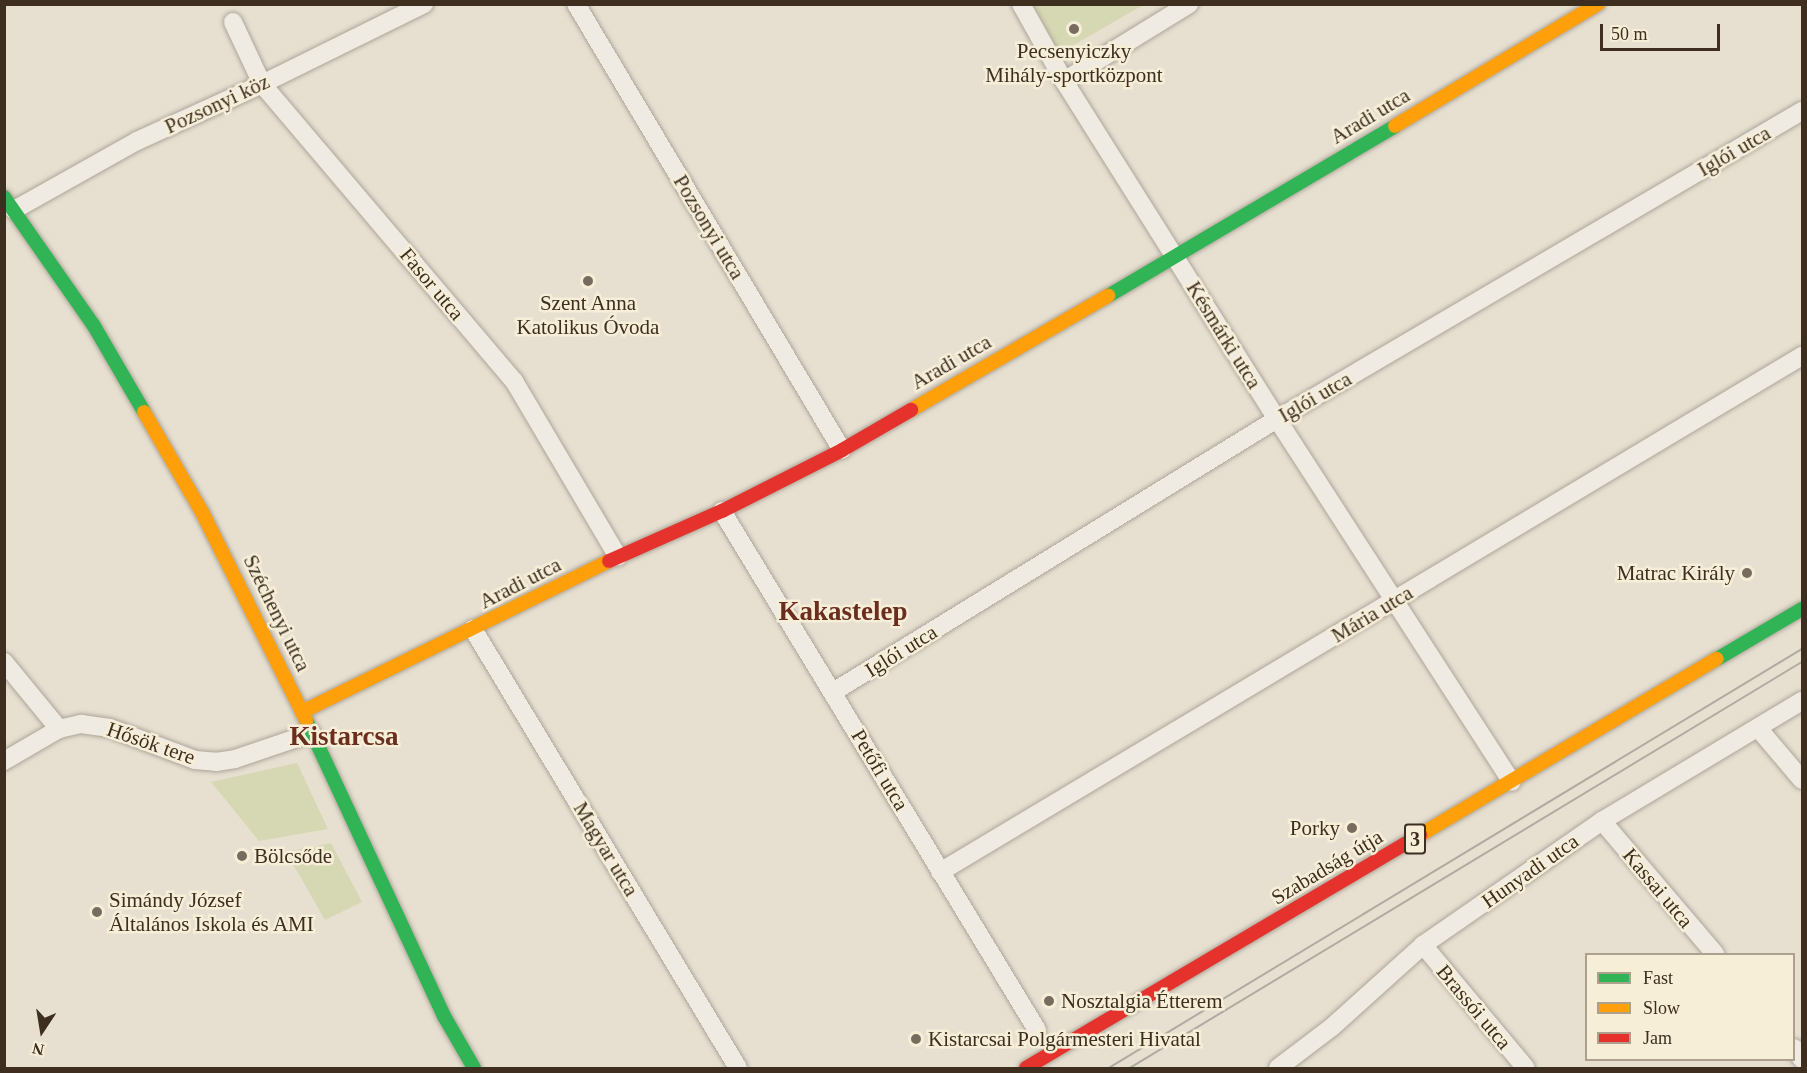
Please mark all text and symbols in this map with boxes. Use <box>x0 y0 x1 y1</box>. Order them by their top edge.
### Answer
scale bar <box>1603 12 1723 50</box>
marker: Pecsenyiczky Mihály-sportközpont <box>1067 22 1081 36</box>
text: 50 m <box>1611 24 1648 44</box>
place label: Pecsenyiczky Mihály-sportközpont <box>985 38 1163 88</box>
street label: Pozsonyi köz <box>161 69 273 139</box>
street label: Aradi utca <box>1326 83 1414 149</box>
street label: Iglói utca <box>1693 120 1775 182</box>
street label: Pozsonyi utca <box>668 170 750 284</box>
street label: Fasor utca <box>394 243 470 325</box>
marker: Szent Anna Katolikus Óvoda <box>581 274 595 288</box>
street label: Késmárki utca <box>1181 277 1267 393</box>
place label: Szent Anna Katolikus Óvoda <box>517 290 659 340</box>
street label: Aradi utca <box>907 329 995 395</box>
street label: Iglói utca <box>1274 366 1356 428</box>
street label: Széchenyi utca <box>238 551 316 675</box>
street label: Aradi utca <box>475 552 565 614</box>
place label: Matrac Király <box>1617 560 1735 586</box>
marker: Matrac Király <box>1740 566 1754 580</box>
street label: Mária utca <box>1327 580 1417 648</box>
district label: Kakastelep <box>778 596 908 628</box>
street label: Iglói utca <box>860 619 942 683</box>
street label: Hősök tere <box>104 716 198 770</box>
district label: Kistarcsa <box>290 721 398 753</box>
street label: Petőfi utca <box>846 725 914 815</box>
street label: Magyar utca <box>568 797 644 901</box>
place label: Porky <box>1290 815 1340 841</box>
marker: Porky <box>1345 821 1359 835</box>
road number: 3 <box>1403 822 1427 856</box>
street label: Szabadság útja <box>1267 824 1387 910</box>
street label: Hunyadi utca <box>1477 828 1583 914</box>
place label: Bölcsőde <box>254 843 332 869</box>
street label: Kassai utca <box>1617 843 1699 933</box>
marker: Bölcsőde <box>235 849 249 863</box>
place label: Simándy József Általános Iskola és AMI <box>109 887 315 937</box>
marker: Simándy József Általános Iskola és AMI <box>90 905 104 919</box>
legend <box>1585 953 1795 1061</box>
street label: Brassói utca <box>1431 959 1517 1055</box>
text: Fast <box>1643 968 1673 988</box>
place label: Nosztalgia Étterem <box>1061 988 1223 1014</box>
marker: Nosztalgia Étterem <box>1042 994 1056 1008</box>
text: Slow <box>1643 998 1680 1018</box>
north arrow <box>12 1001 72 1061</box>
place label: Kistarcsai Polgármesteri Hivatal <box>928 1026 1201 1052</box>
text: Jam <box>1643 1028 1672 1048</box>
marker: Kistarcsai Polgármesteri Hivatal <box>909 1032 923 1046</box>
text: N <box>31 1040 46 1059</box>

